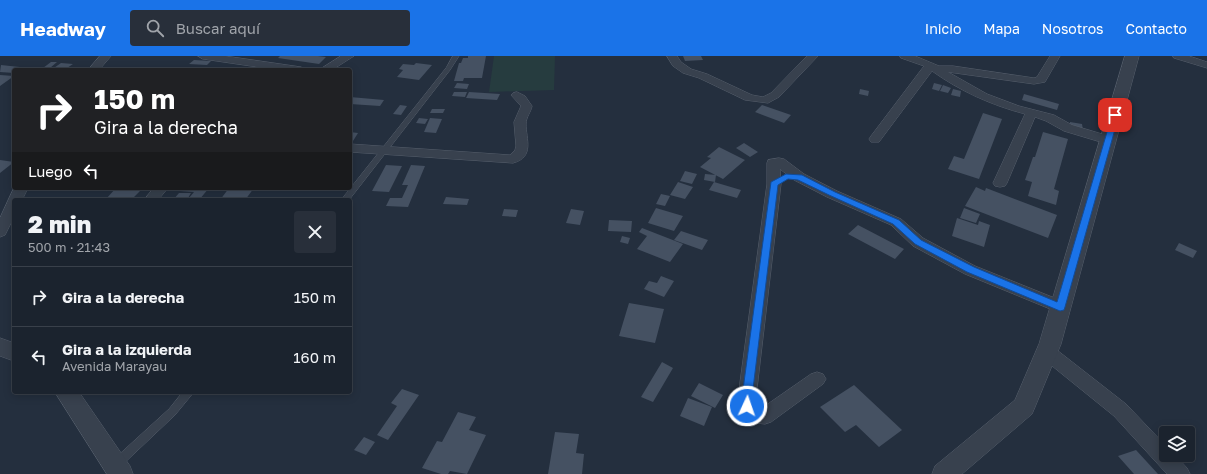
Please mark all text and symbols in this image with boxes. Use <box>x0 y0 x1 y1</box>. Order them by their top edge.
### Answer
search box <box>130 10 410 46</box>
text: Headway <box>20 17 106 40</box>
icon: search <box>144 17 166 39</box>
text: Buscar aquí <box>176 19 260 37</box>
text: Inicio <box>925 20 961 37</box>
text: Mapa <box>983 20 1020 37</box>
text: Nosotros <box>1042 20 1103 37</box>
text: Contacto <box>1125 20 1187 37</box>
text: 150 m <box>94 82 175 115</box>
icon: right <box>28 84 80 136</box>
pin <box>1098 98 1132 132</box>
icon: arrive <box>1104 104 1126 126</box>
text: Gira a la derecha <box>94 116 238 138</box>
icon: left <box>80 160 102 182</box>
text: Luego <box>28 162 72 180</box>
text: 2 min <box>28 209 91 238</box>
button: close <box>294 211 336 253</box>
text: 500 m · 21:43 <box>28 239 110 255</box>
icon: right <box>28 286 50 308</box>
text: Gira a la derecha <box>62 288 184 306</box>
text: 150 m <box>294 288 336 306</box>
text: Gira a la izquierda <box>62 340 192 358</box>
icon: left <box>28 346 50 368</box>
text: 160 m <box>293 348 336 366</box>
text: Avenida Marayau <box>62 358 167 374</box>
position arrow <box>726 385 768 427</box>
map controls <box>1159 426 1195 462</box>
button: layers <box>1159 426 1195 462</box>

